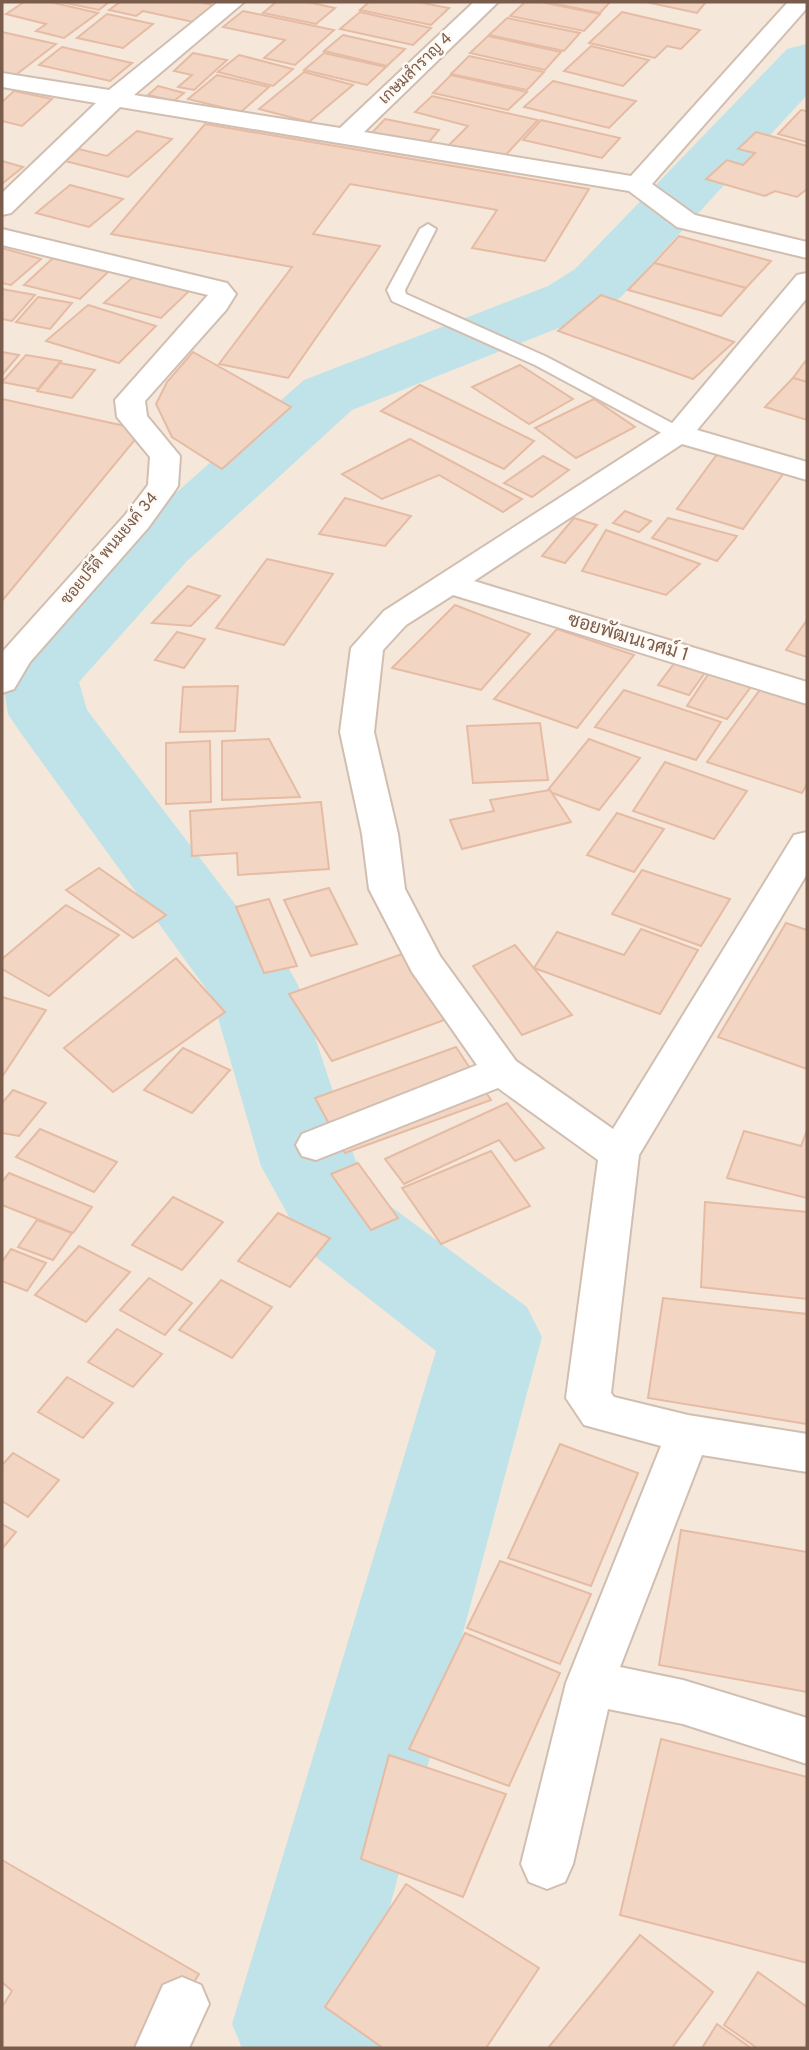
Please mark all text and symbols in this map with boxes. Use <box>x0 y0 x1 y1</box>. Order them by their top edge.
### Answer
street label: เกษมสำราญ 4 <box>374 28 457 109</box>
street label: ซอยปรีดี พนมยงค์ 34 <box>54 486 163 609</box>
street label: ซอยพัฒนเวศม์ 1 <box>564 606 692 668</box>

